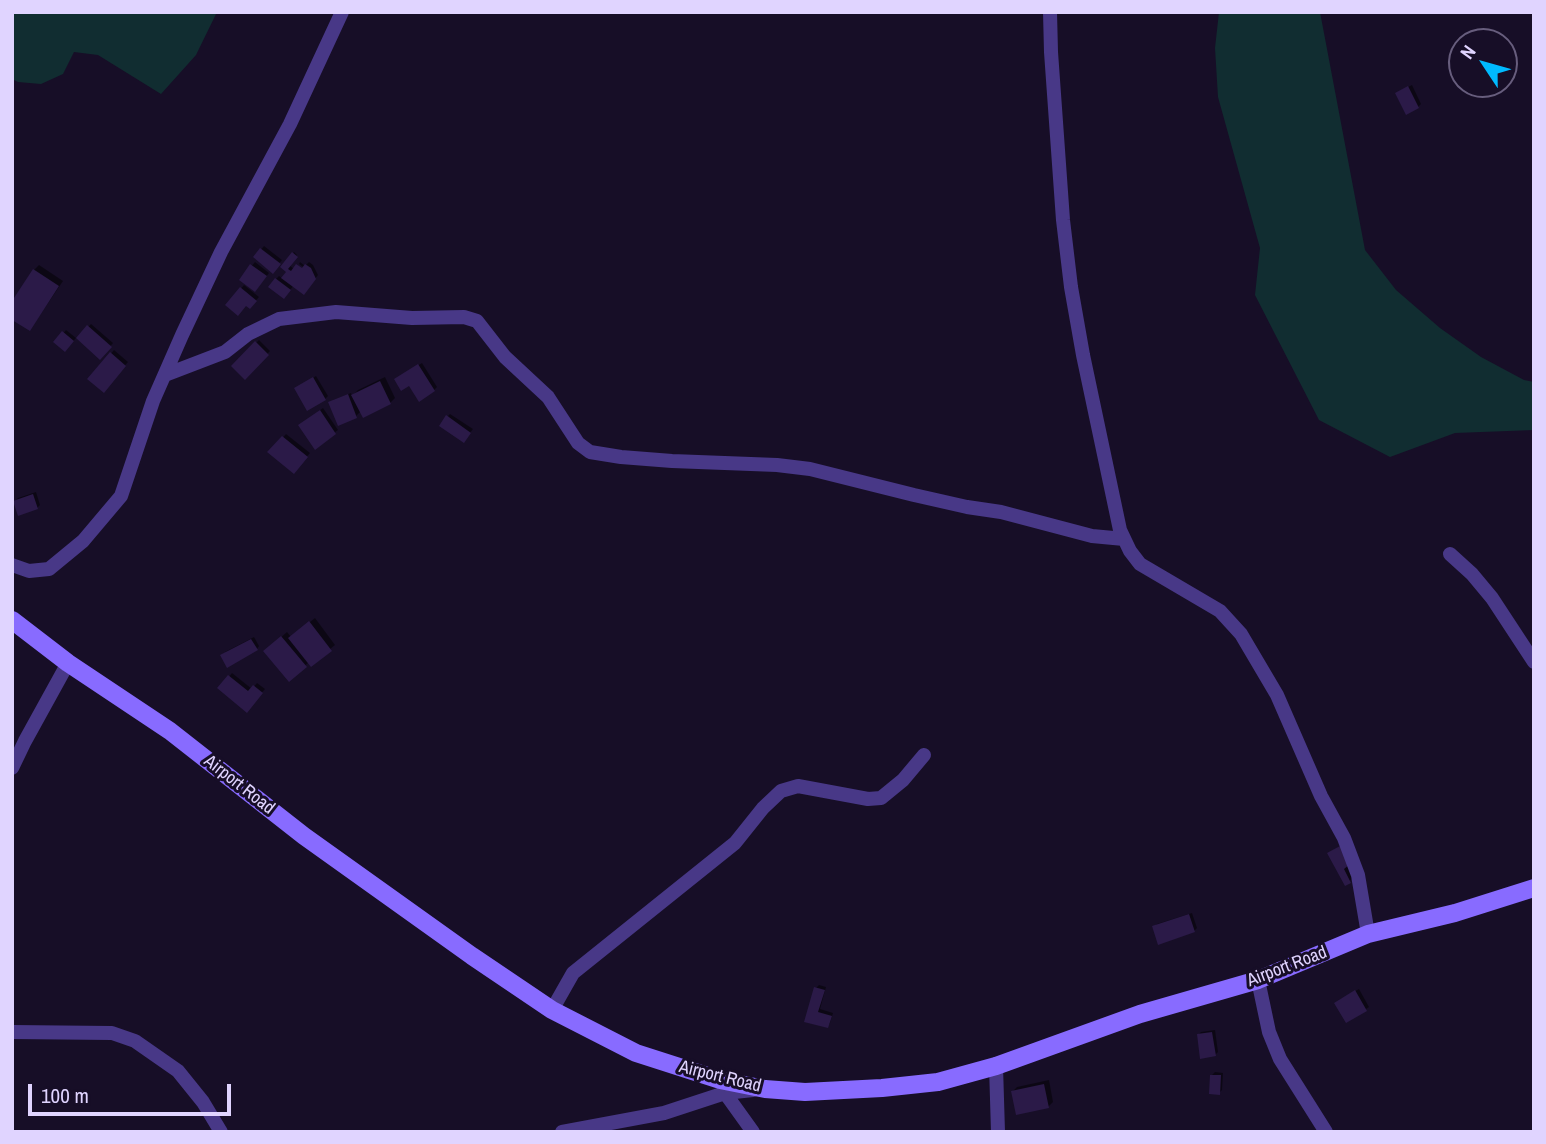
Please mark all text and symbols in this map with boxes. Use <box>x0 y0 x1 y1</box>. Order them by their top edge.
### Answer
north arrow <box>1448 28 1518 98</box>
text: N <box>1454 40 1481 64</box>
street label: Airport Road <box>199 751 279 819</box>
street label: Airport Road <box>1244 942 1330 992</box>
street label: Airport Road <box>677 1056 763 1098</box>
scale bar <box>32 1070 234 1114</box>
text: 100 m <box>41 1081 89 1110</box>

